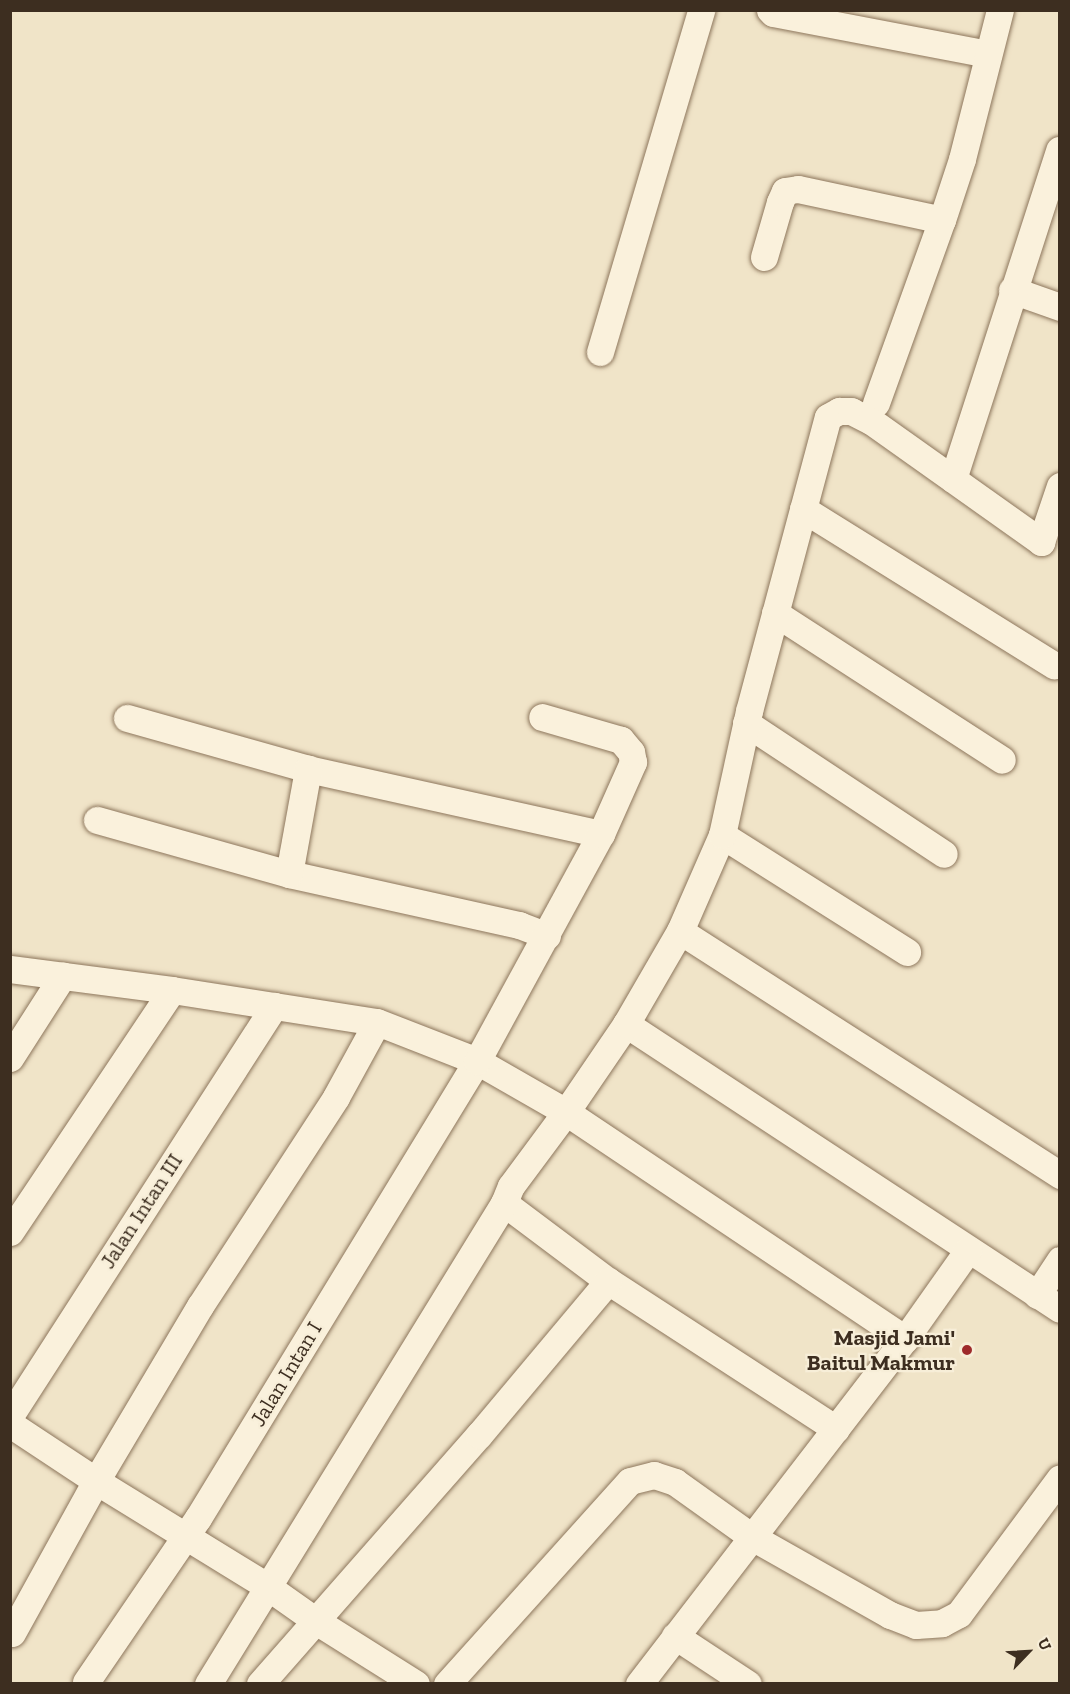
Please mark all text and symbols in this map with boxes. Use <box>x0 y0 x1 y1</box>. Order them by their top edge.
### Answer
street label: Jalan Intan III <box>94 1149 188 1273</box>
street label: Jalan Intan I <box>244 1317 328 1431</box>
place label: Masjid Jami' Baitul Makmur <box>807 1324 955 1376</box>
marker: Masjid Jami' Baitul Makmur <box>960 1343 974 1357</box>
north arrow <box>998 1622 1058 1682</box>
text: U <box>1034 1635 1056 1653</box>

